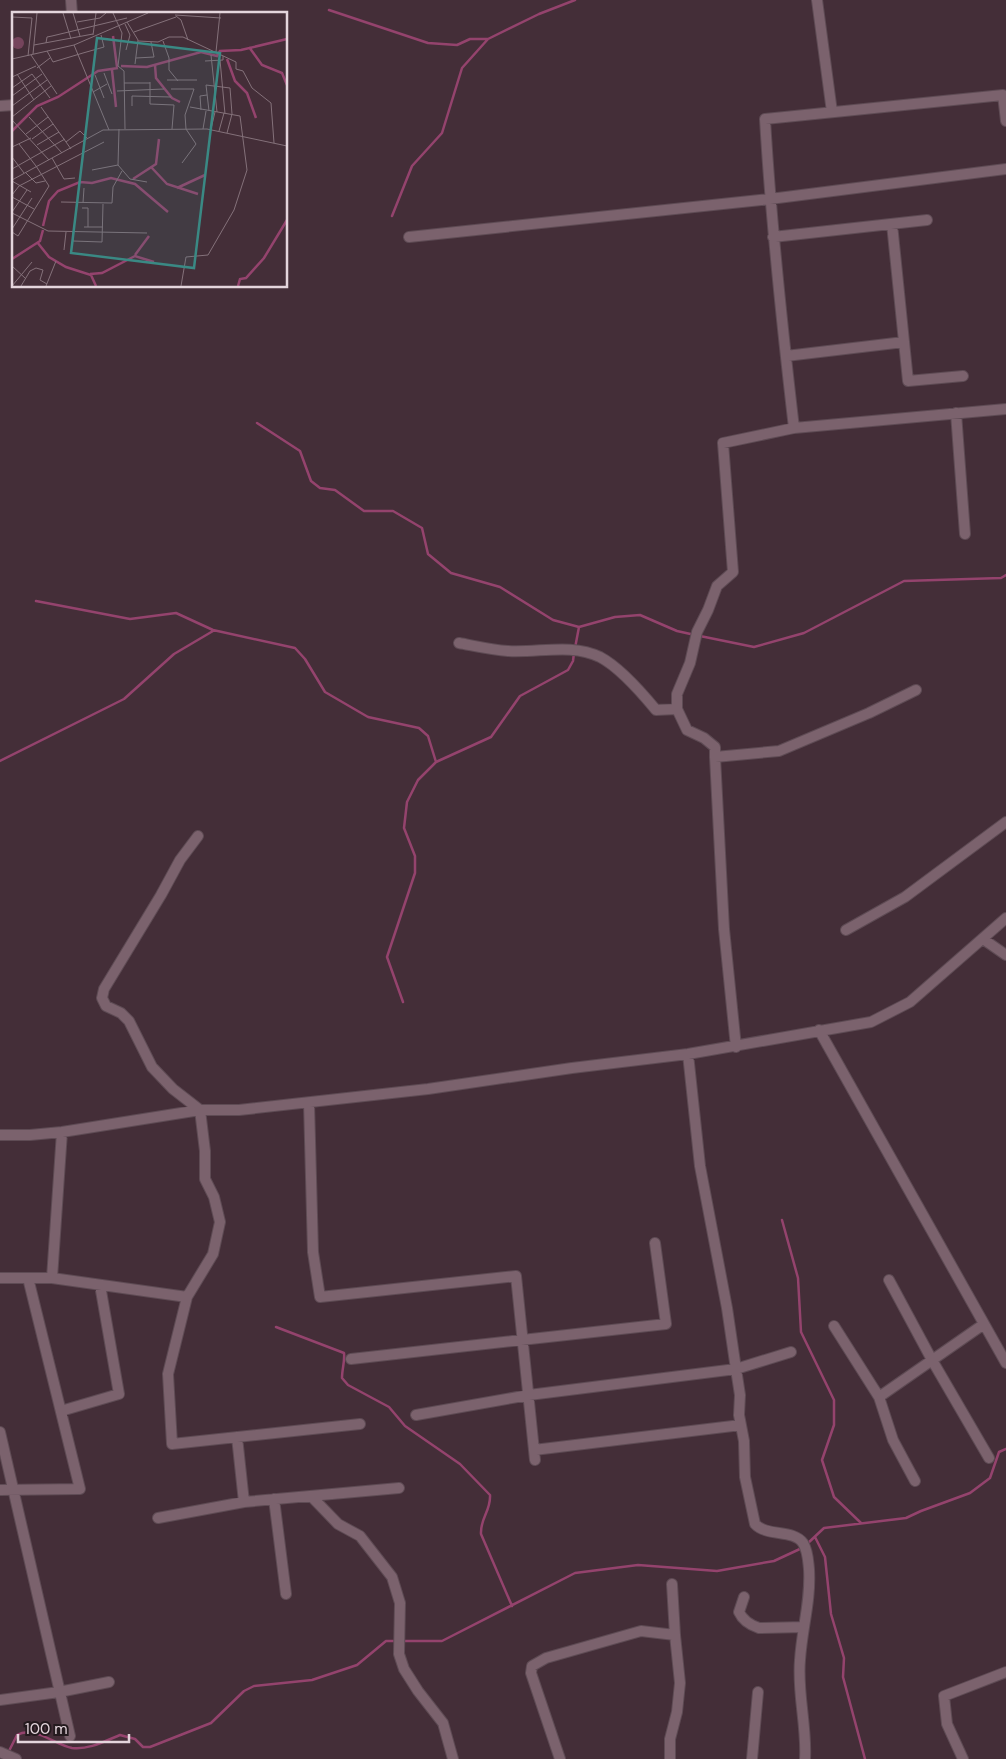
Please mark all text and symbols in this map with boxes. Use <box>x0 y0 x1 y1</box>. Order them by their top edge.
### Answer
inset map <box>12 12 288 288</box>
scale bar <box>18 1712 129 1744</box>
text: 100 m <box>25 1719 68 1739</box>

